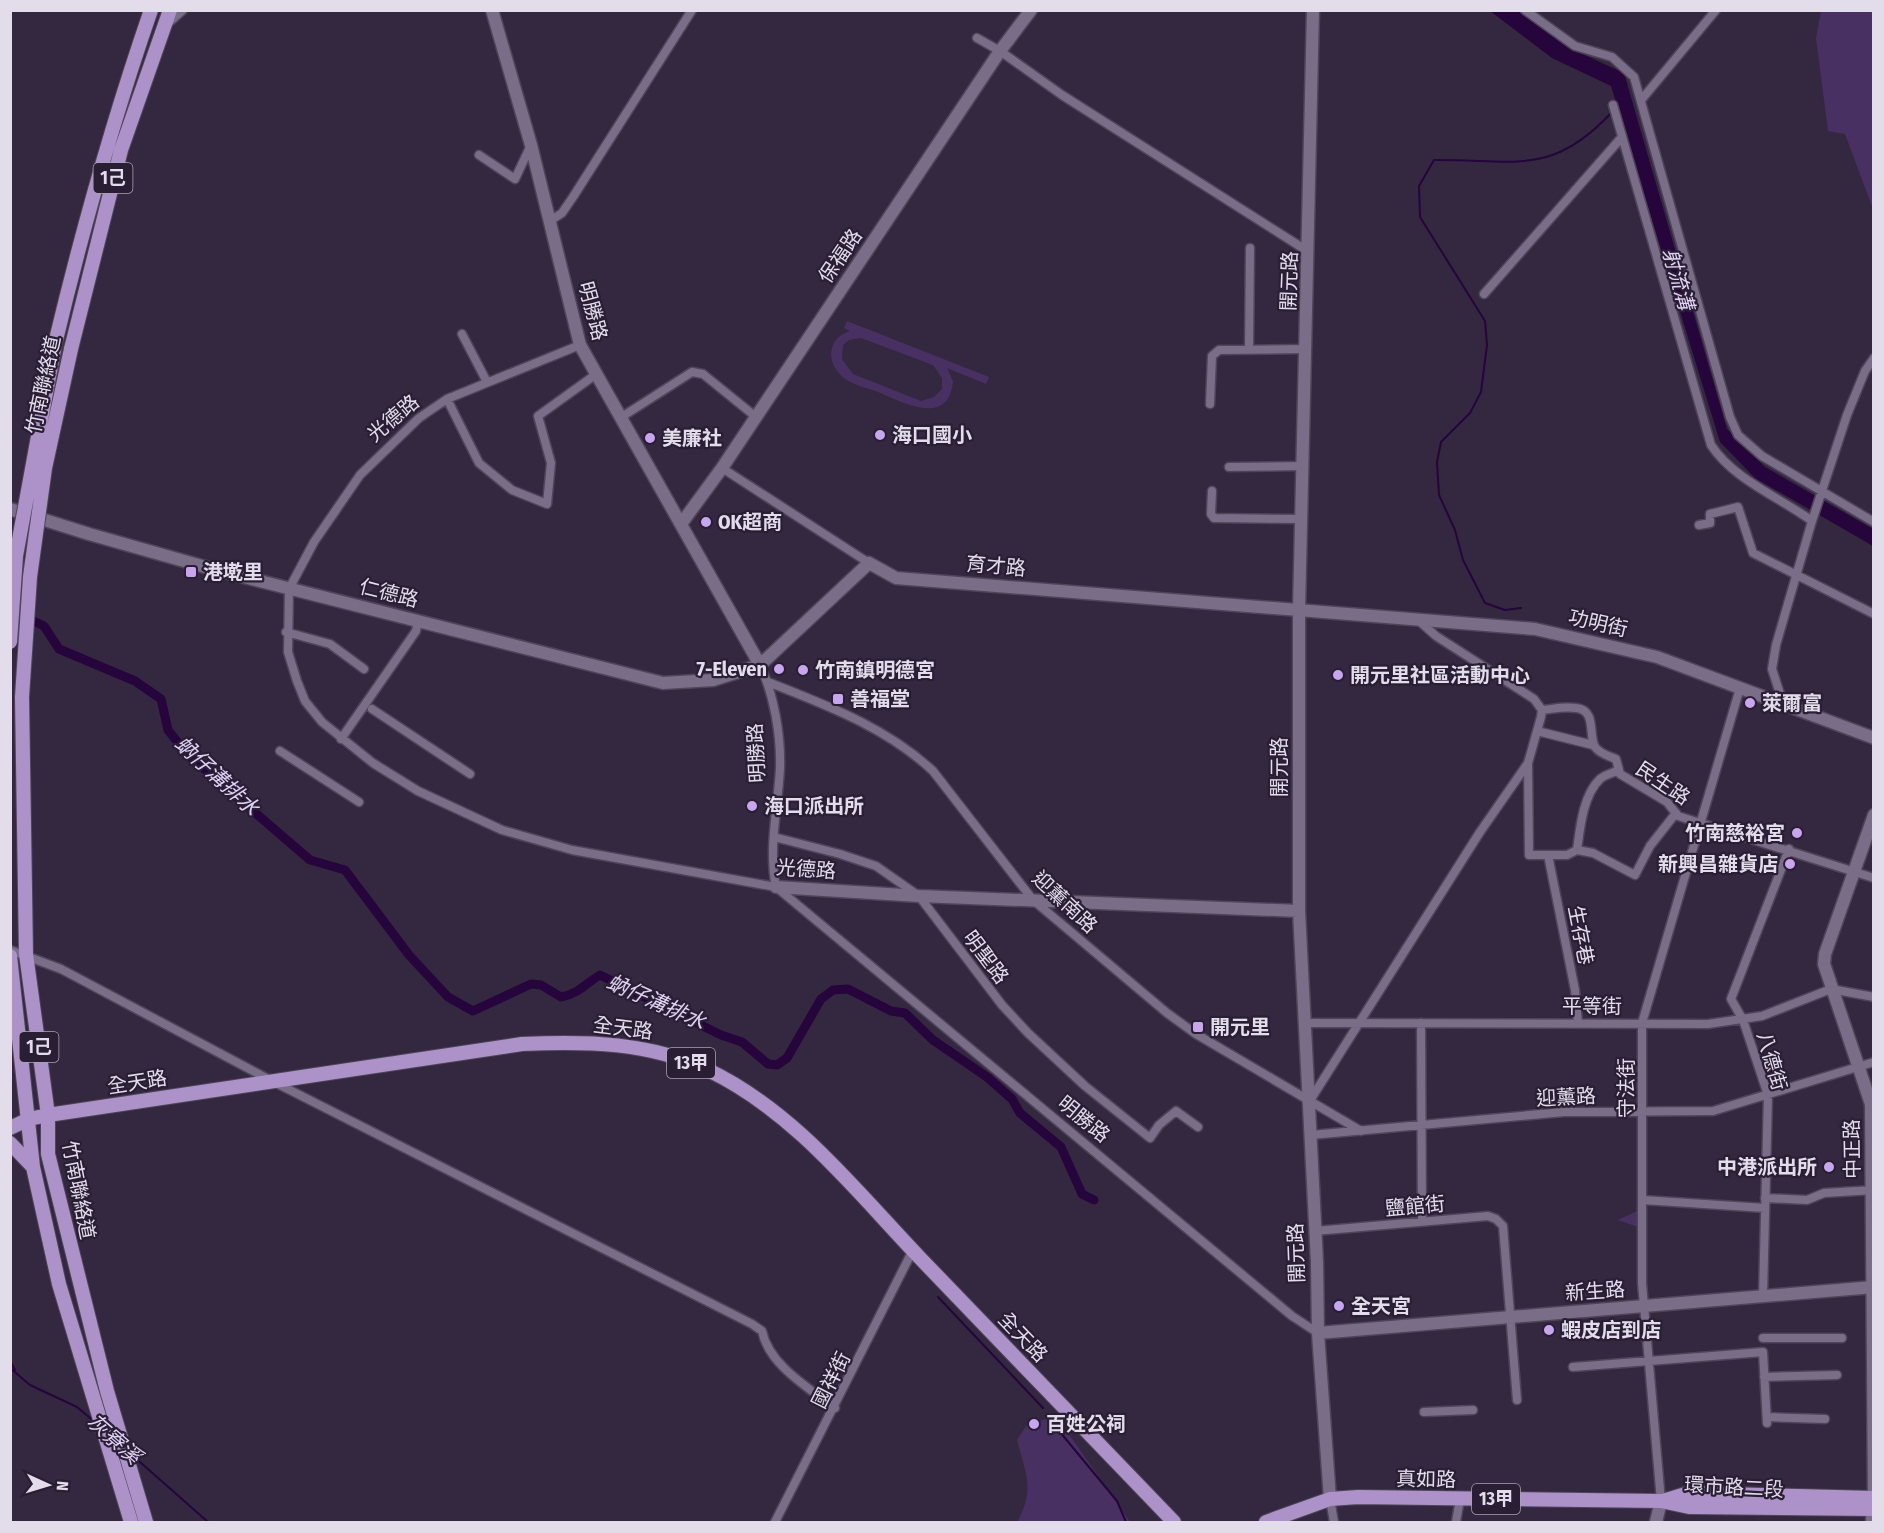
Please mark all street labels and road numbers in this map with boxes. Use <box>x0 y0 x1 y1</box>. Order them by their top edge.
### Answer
road number: 1己 <box>94 163 132 193</box>
street label: 保福路 <box>813 224 867 288</box>
street label: 開元路 <box>1276 251 1302 311</box>
street label: 明勝路 <box>574 279 612 343</box>
street label: 竹南聯絡道 <box>21 334 65 436</box>
street label: 光德路 <box>362 390 424 446</box>
street label: 育才路 <box>965 551 1027 581</box>
street label: 仁德路 <box>357 574 421 612</box>
street label: 功明街 <box>1566 605 1630 641</box>
street label: 明勝路 <box>742 722 770 784</box>
street label: 開元路 <box>1267 737 1291 797</box>
street label: 民生路 <box>1631 756 1695 810</box>
street label: 光德路 <box>775 855 837 883</box>
street label: 迎薰南路 <box>1028 866 1102 938</box>
street label: 生存巷 <box>1563 903 1599 967</box>
street label: 明聖路 <box>958 926 1014 988</box>
street label: 平等街 <box>1562 994 1622 1018</box>
street label: 全天路 <box>592 1012 654 1044</box>
street label: 八德街 <box>1752 1029 1792 1093</box>
road number: 1己 <box>20 1032 58 1062</box>
road number: 13甲 <box>667 1048 715 1078</box>
street label: 守法街 <box>1614 1058 1638 1118</box>
street label: 全天路 <box>105 1065 169 1099</box>
street label: 迎薰路 <box>1535 1083 1597 1111</box>
street label: 明勝路 <box>1053 1091 1115 1147</box>
street label: 中正路 <box>1839 1119 1865 1179</box>
street label: 竹南聯絡道 <box>58 1139 100 1241</box>
street label: 鹽館街 <box>1384 1191 1446 1221</box>
street label: 開元路 <box>1283 1223 1309 1283</box>
street label: 新生路 <box>1564 1277 1626 1305</box>
street label: 全天路 <box>994 1307 1052 1367</box>
street label: 國祥街 <box>807 1348 855 1412</box>
street label: 真如路 <box>1396 1466 1456 1492</box>
street label: 環市路二段 <box>1683 1472 1785 1502</box>
road number: 13甲 <box>1472 1484 1520 1514</box>

